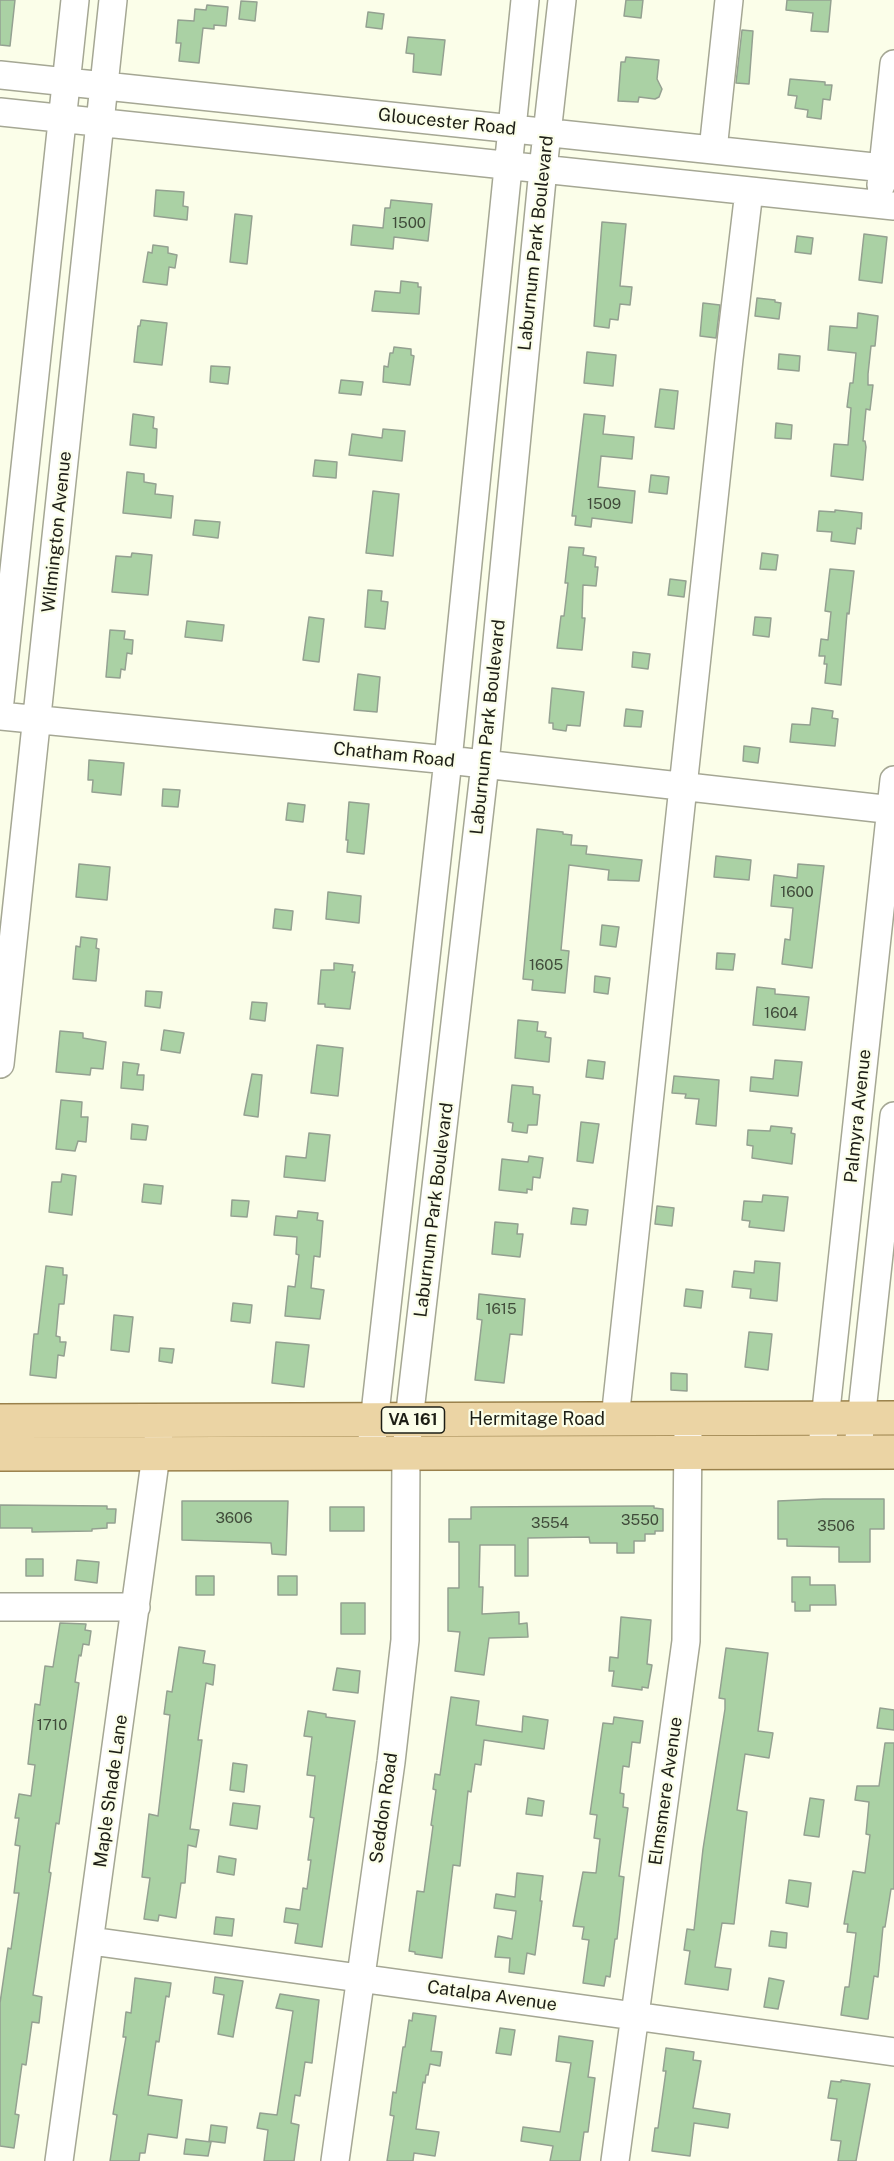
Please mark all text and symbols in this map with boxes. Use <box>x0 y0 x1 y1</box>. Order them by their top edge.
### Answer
street label: Gloucester Road <box>377 104 517 140</box>
street label: Laburnum Park Boulevard <box>514 134 558 352</box>
house number: 1500 <box>392 214 426 232</box>
street label: Wilmington Avenue <box>38 450 76 614</box>
house number: 1509 <box>587 495 621 513</box>
street label: Laburnum Park Boulevard <box>466 618 510 836</box>
street label: Chatham Road <box>332 738 456 772</box>
house number: 1600 <box>780 883 814 901</box>
house number: 1605 <box>529 956 563 974</box>
house number: 1604 <box>764 1004 798 1022</box>
street label: Palmyra Avenue <box>840 1048 876 1184</box>
street label: Laburnum Park Boulevard <box>410 1101 458 1319</box>
house number: 1615 <box>485 1300 517 1318</box>
road number: VA 161 <box>382 1407 444 1433</box>
street label: Hermitage Road <box>469 1408 605 1430</box>
house number: 3606 <box>215 1509 253 1527</box>
house number: 3550 <box>621 1511 659 1529</box>
house number: 3554 <box>531 1514 569 1532</box>
house number: 3506 <box>817 1517 855 1535</box>
street label: Maple Shade Lane <box>90 1713 132 1869</box>
street label: Elmsmere Avenue <box>645 1715 687 1867</box>
house number: 1710 <box>37 1716 67 1734</box>
street label: Seddon Road <box>366 1751 402 1865</box>
street label: Catalpa Avenue <box>426 1976 558 2016</box>

